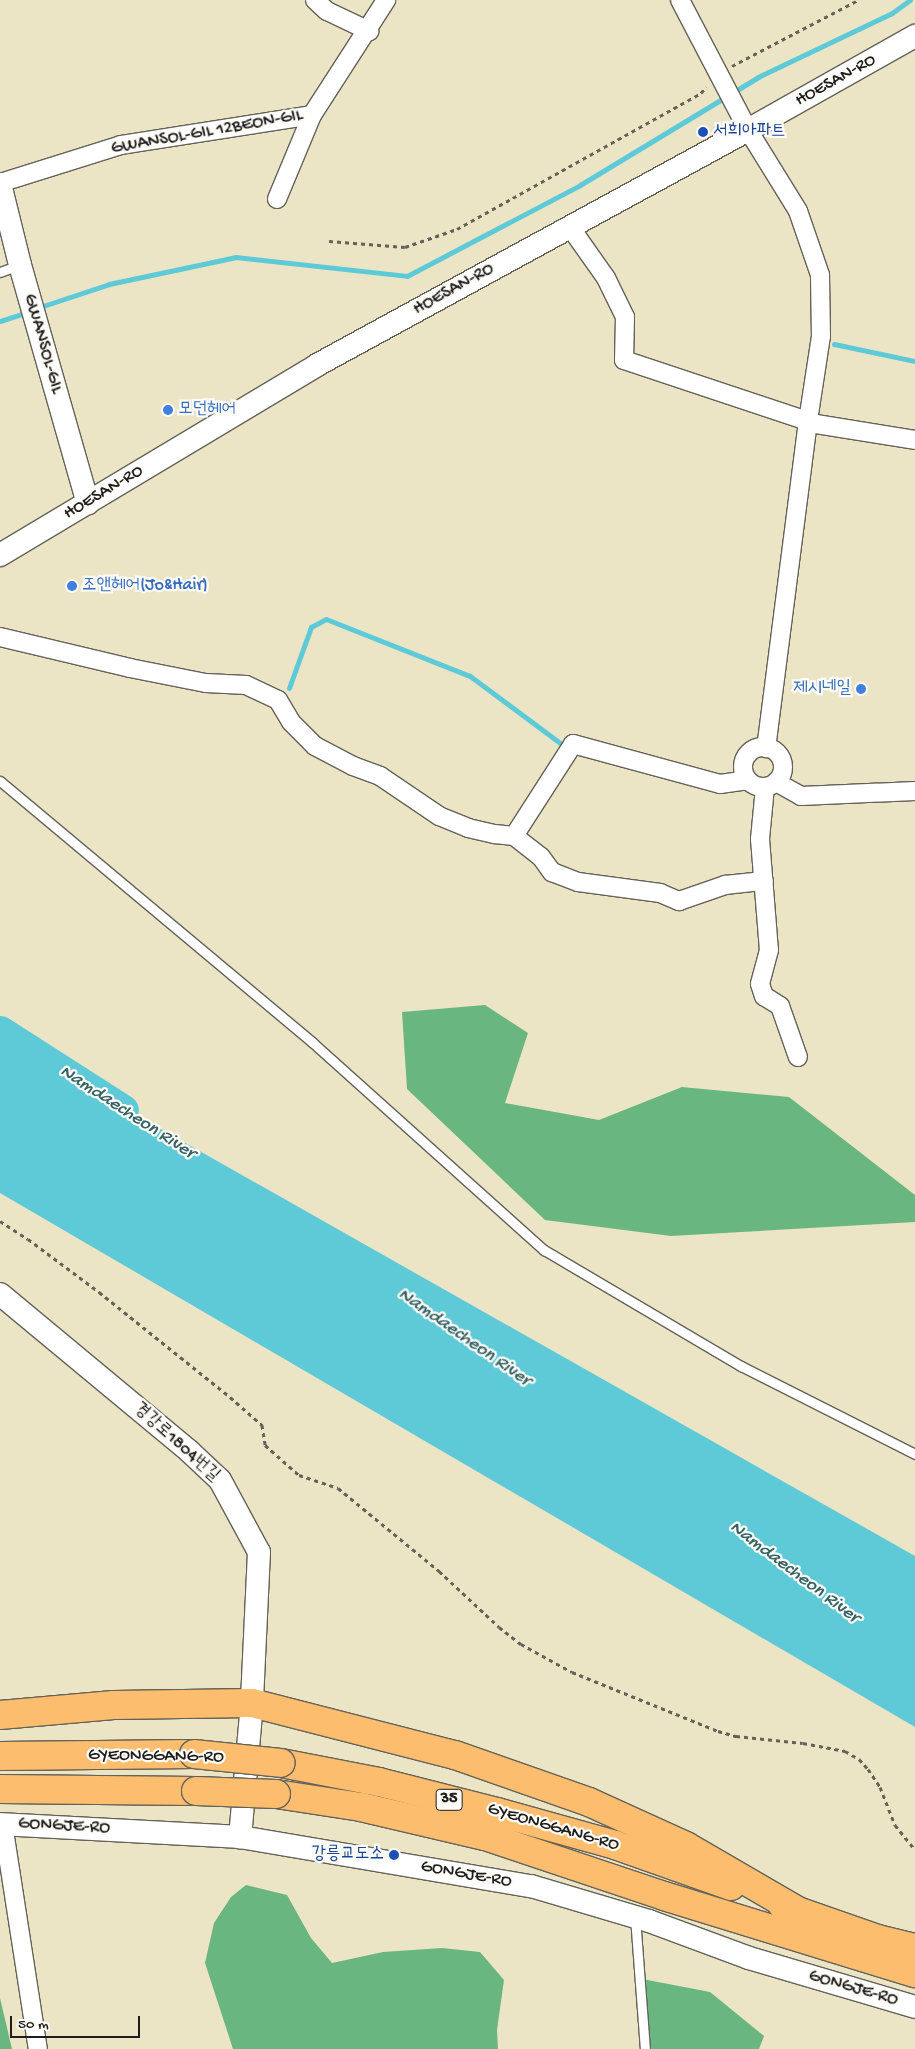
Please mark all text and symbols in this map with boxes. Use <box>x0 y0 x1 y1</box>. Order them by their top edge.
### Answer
street label: HOESAN-RO <box>792 50 880 112</box>
street label: GWANSOL-GIL 12BEON-GIL <box>110 106 304 160</box>
place label: 서희아파트 <box>713 121 785 143</box>
marker: 서희아파트 <box>697 126 709 138</box>
street label: HOESAN-RO <box>410 259 498 321</box>
street label: GWANSOL-GIL <box>17 292 67 396</box>
place label: 모던헤어 <box>178 399 236 421</box>
marker: 모던헤어 <box>162 404 174 416</box>
street label: HOESAN-RO <box>60 461 148 525</box>
place label: 조앤헤어(Jo&Hair) <box>82 575 208 597</box>
marker: 조앤헤어(Jo&Hair) <box>66 580 78 592</box>
place label: 제시네일 <box>793 678 851 700</box>
marker: 제시네일 <box>855 683 867 695</box>
water label: Namdaecheon River <box>55 1061 199 1165</box>
water label: Namdaecheon River <box>393 1284 535 1392</box>
street label: 경강로1804번길 <box>129 1399 223 1487</box>
water label: Namdaecheon River <box>725 1517 863 1629</box>
street label: GYEONGGANG-RO <box>88 1745 224 1769</box>
road number: 35 <box>435 1786 463 1814</box>
street label: GYEONGGANG-RO <box>485 1799 621 1857</box>
street label: GONGJE-RO <box>18 1814 110 1840</box>
place label: 강릉교도소 <box>312 1844 384 1866</box>
marker: 강릉교도소 <box>388 1849 400 1861</box>
street label: GONGJE-RO <box>419 1856 513 1894</box>
street label: GONGJE-RO <box>806 1966 900 2012</box>
scale bar <box>12 2006 142 2038</box>
text: 50 m <box>18 2016 49 2034</box>

